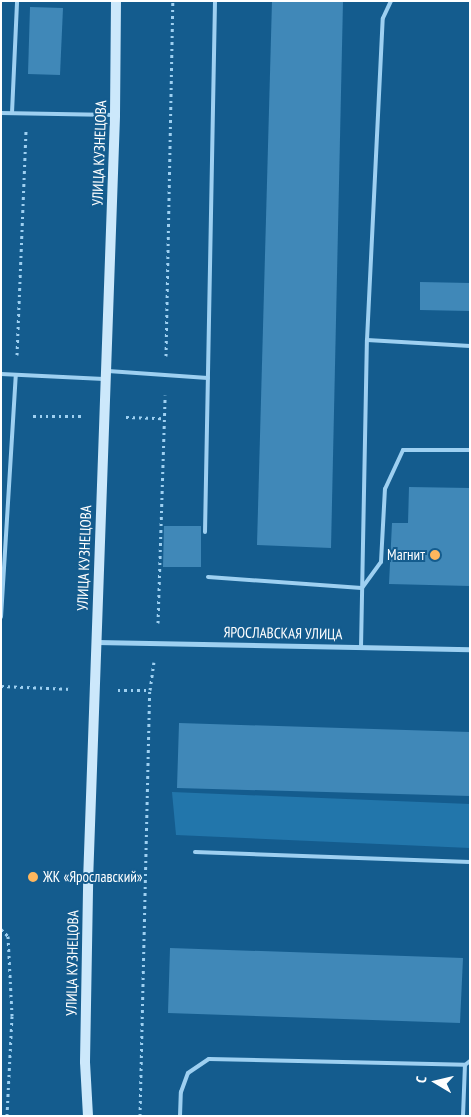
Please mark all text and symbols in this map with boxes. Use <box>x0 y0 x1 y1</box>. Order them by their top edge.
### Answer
street label: УЛИЦА КУЗНЕЦОВА <box>88 100 110 206</box>
street label: УЛИЦА КУЗНЕЦОВА <box>73 505 95 611</box>
place label: Магнит <box>387 546 425 564</box>
marker: Магнит <box>429 549 441 561</box>
street label: ЯРОСЛАВСКАЯ УЛИЦА <box>223 623 343 643</box>
place label: ЖК «Ярославский» <box>43 868 143 886</box>
marker: ЖК «Ярославский» <box>27 871 39 883</box>
street label: УЛИЦА КУЗНЕЦОВА <box>62 910 82 1016</box>
north arrow <box>411 1057 461 1107</box>
text: С <box>412 1075 431 1084</box>

